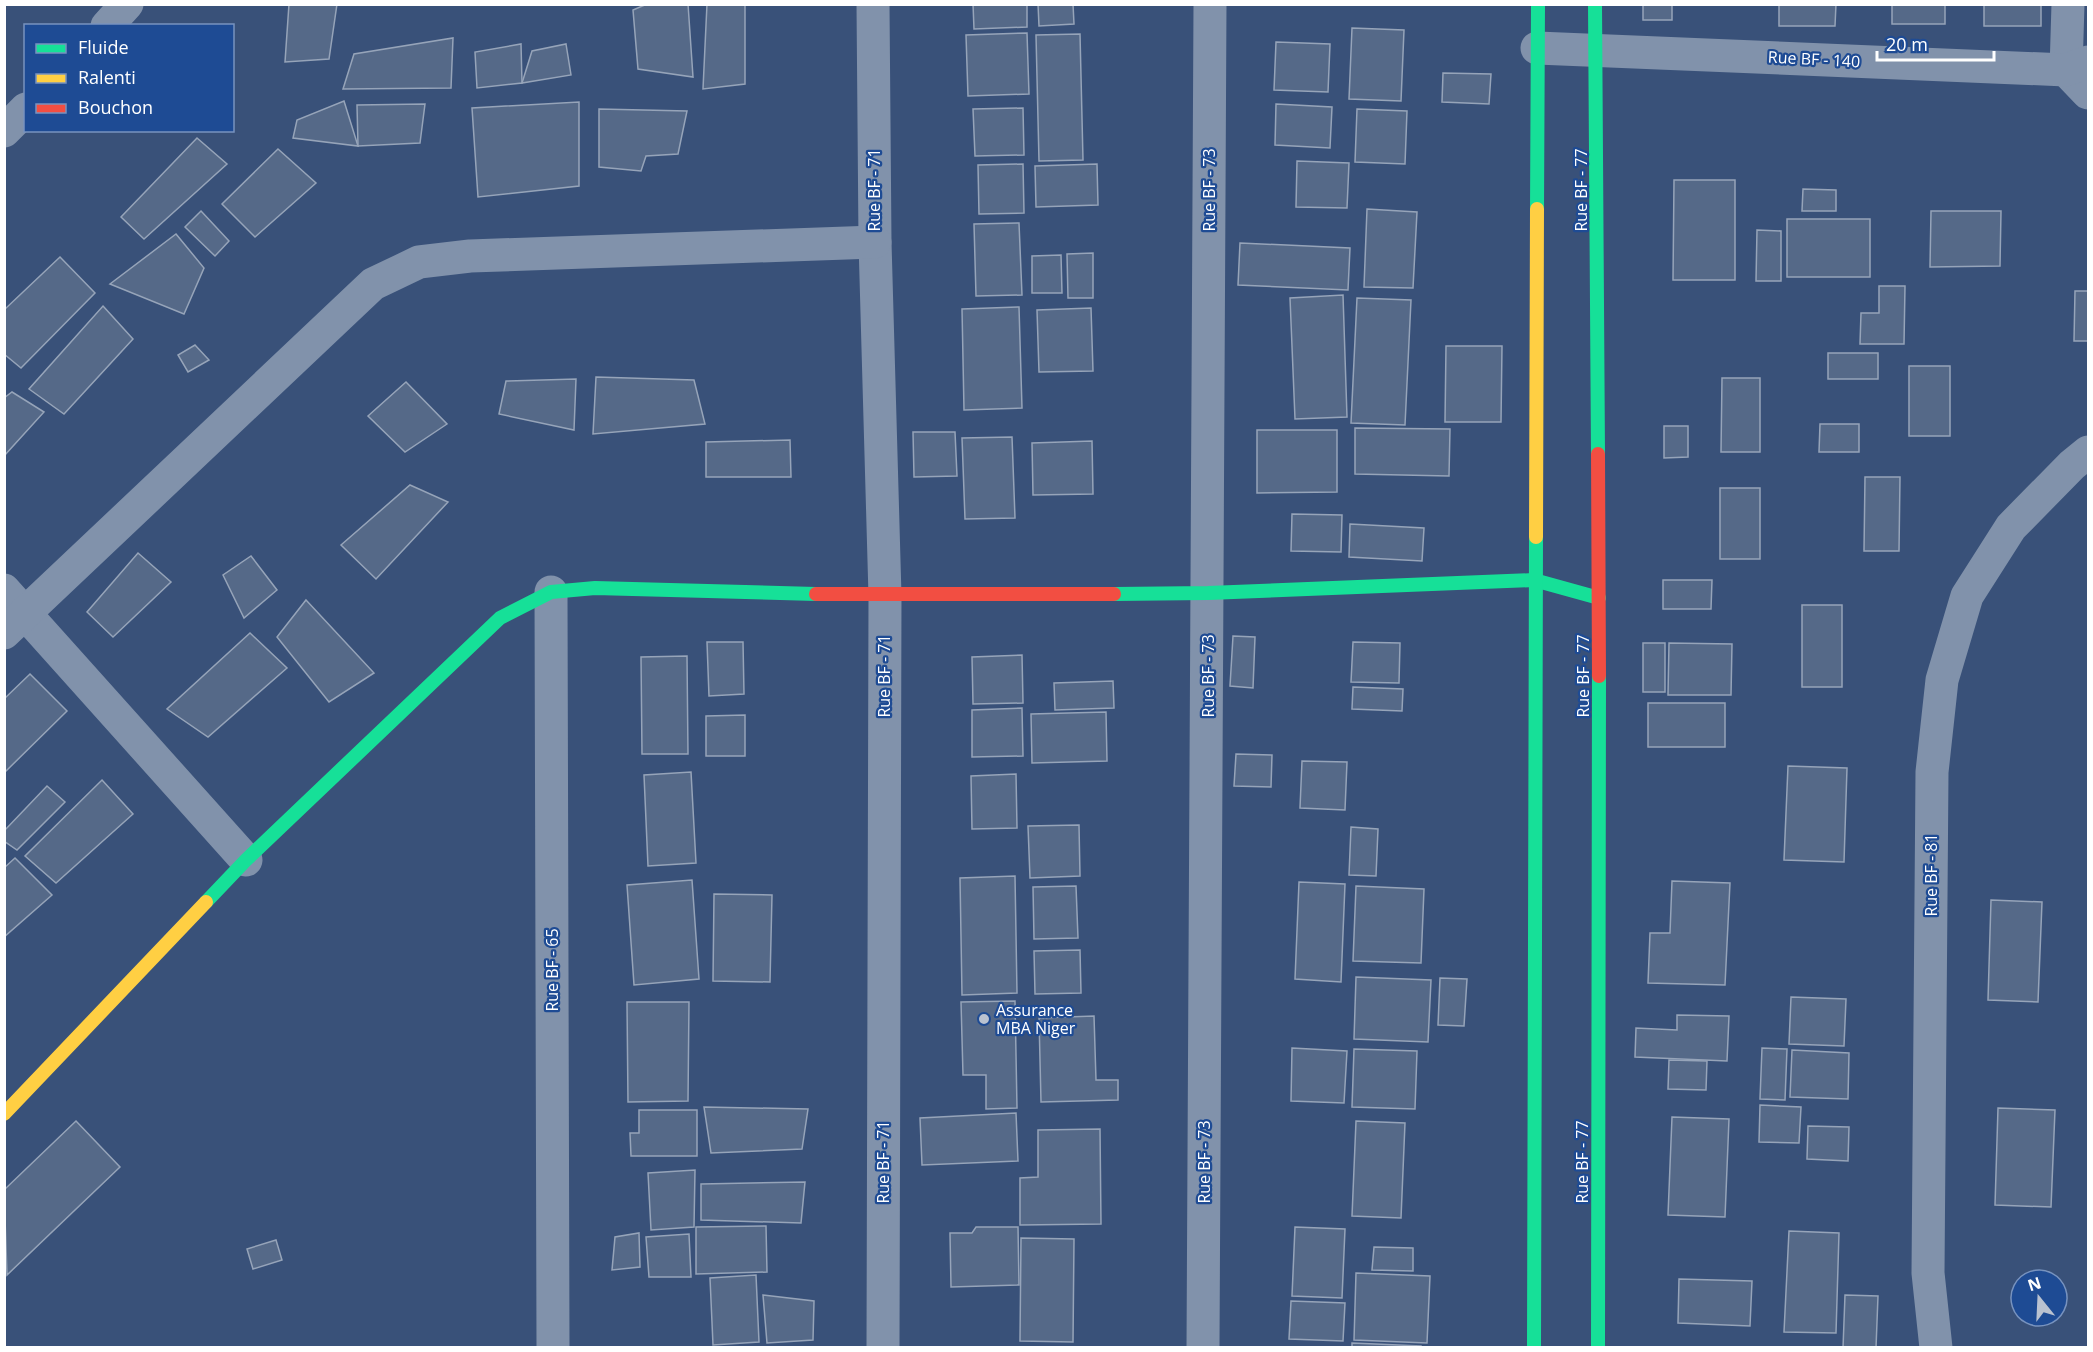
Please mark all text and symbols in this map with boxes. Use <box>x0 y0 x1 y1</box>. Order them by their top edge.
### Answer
legend <box>24 24 234 132</box>
scale bar <box>1877 24 1994 62</box>
text: 20 m <box>1886 32 1928 56</box>
text: Fluide <box>78 35 129 59</box>
street label: Rue BF - 140 <box>1767 46 1861 72</box>
text: Ralenti <box>78 65 136 89</box>
text: Bouchon <box>78 95 153 119</box>
street label: Rue BF - 71 <box>863 148 885 232</box>
street label: Rue BF - 73 <box>1198 148 1220 232</box>
street label: Rue BF - 77 <box>1570 148 1592 232</box>
street label: Rue BF - 71 <box>873 634 895 718</box>
street label: Rue BF - 73 <box>1197 634 1219 718</box>
street label: Rue BF - 77 <box>1572 634 1594 718</box>
street label: Rue BF - 81 <box>1920 833 1942 917</box>
street label: Rue BF - 65 <box>541 928 563 1012</box>
place label: Assurance MBA Niger <box>996 999 1076 1039</box>
marker: Assurance MBA Niger <box>977 1012 991 1026</box>
street label: Rue BF - 71 <box>872 1120 894 1204</box>
street label: Rue BF - 73 <box>1193 1120 1215 1204</box>
street label: Rue BF - 77 <box>1571 1120 1593 1204</box>
north arrow <box>2009 1268 2069 1328</box>
text: N <box>2025 1271 2044 1296</box>

